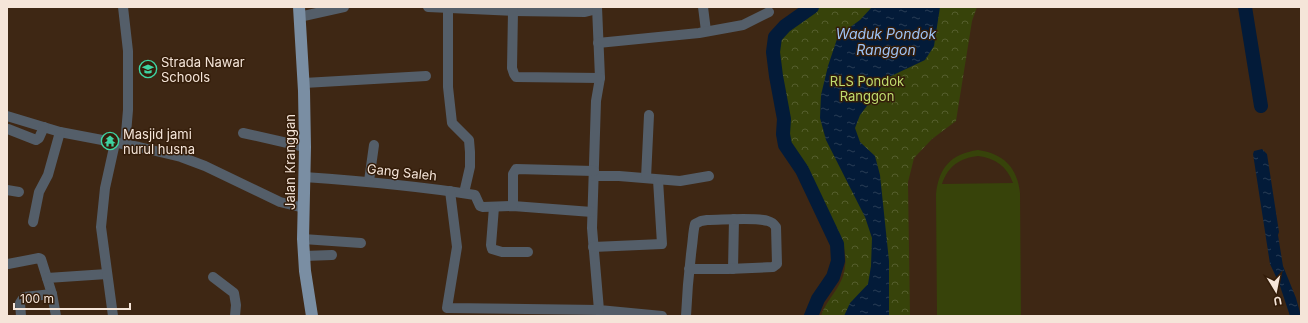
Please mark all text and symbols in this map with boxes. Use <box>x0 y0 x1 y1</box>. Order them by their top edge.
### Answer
water label: Waduk Pondok Ranggon <box>836 25 937 58</box>
place label: Strada Nawar Schools <box>161 54 245 85</box>
school or university icon: Strada Nawar Schools <box>138 59 158 79</box>
park label: RLS Pondok Ranggon <box>830 73 904 104</box>
street label: Jalan Kranggan <box>282 114 298 210</box>
place label: Masjid jami nurul husna <box>123 126 195 157</box>
temple icon: Masjid jami nurul husna <box>100 131 120 151</box>
street label: Gang Saleh <box>366 160 438 184</box>
north arrow <box>1256 271 1296 311</box>
scale bar <box>14 285 130 311</box>
text: 100 m <box>20 291 54 306</box>
text: U <box>1273 293 1283 308</box>

